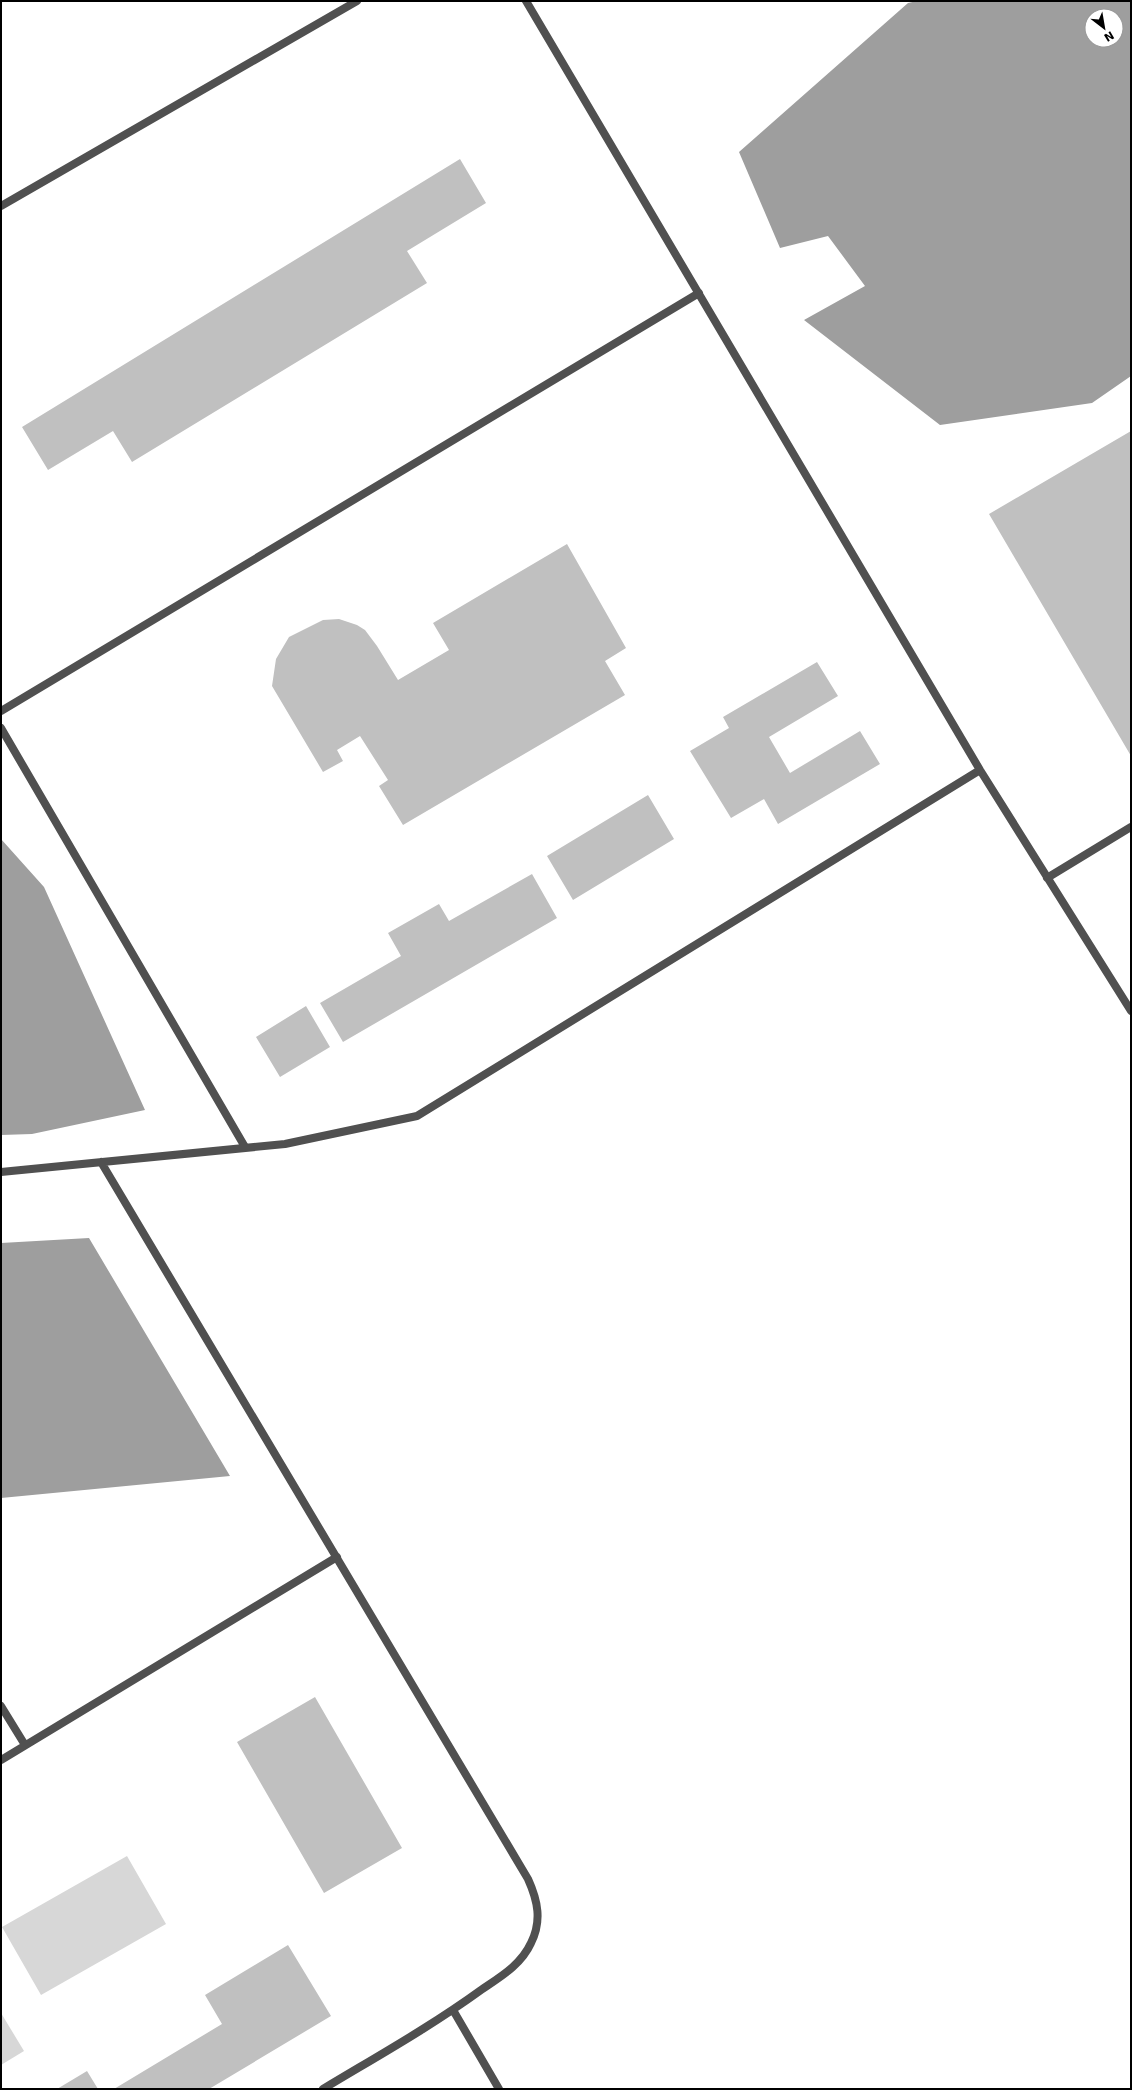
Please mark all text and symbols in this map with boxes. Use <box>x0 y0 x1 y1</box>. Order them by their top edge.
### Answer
north arrow <box>1084 8 1124 48</box>
text: N <box>1102 28 1116 44</box>

